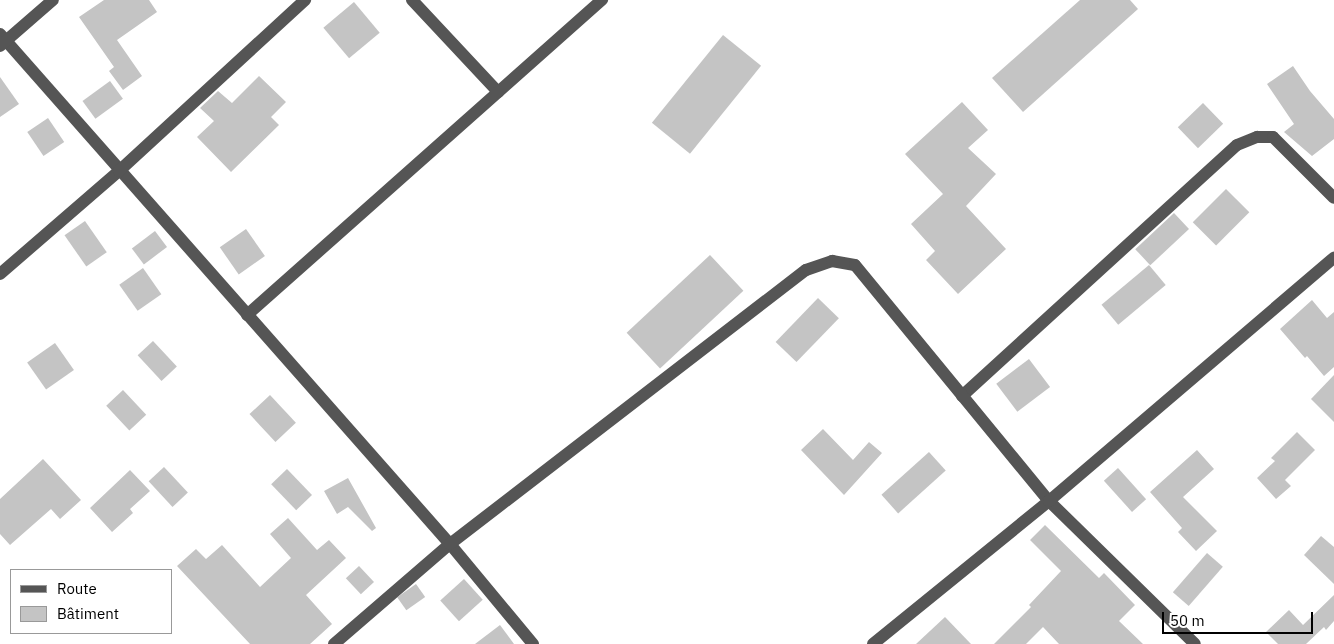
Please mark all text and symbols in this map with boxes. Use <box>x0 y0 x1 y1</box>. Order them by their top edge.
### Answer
legend <box>10 569 172 634</box>
text: Route <box>57 579 97 598</box>
scale bar <box>1164 602 1315 634</box>
text: Bâtiment <box>57 604 119 623</box>
text: 50 m <box>1170 611 1205 630</box>

